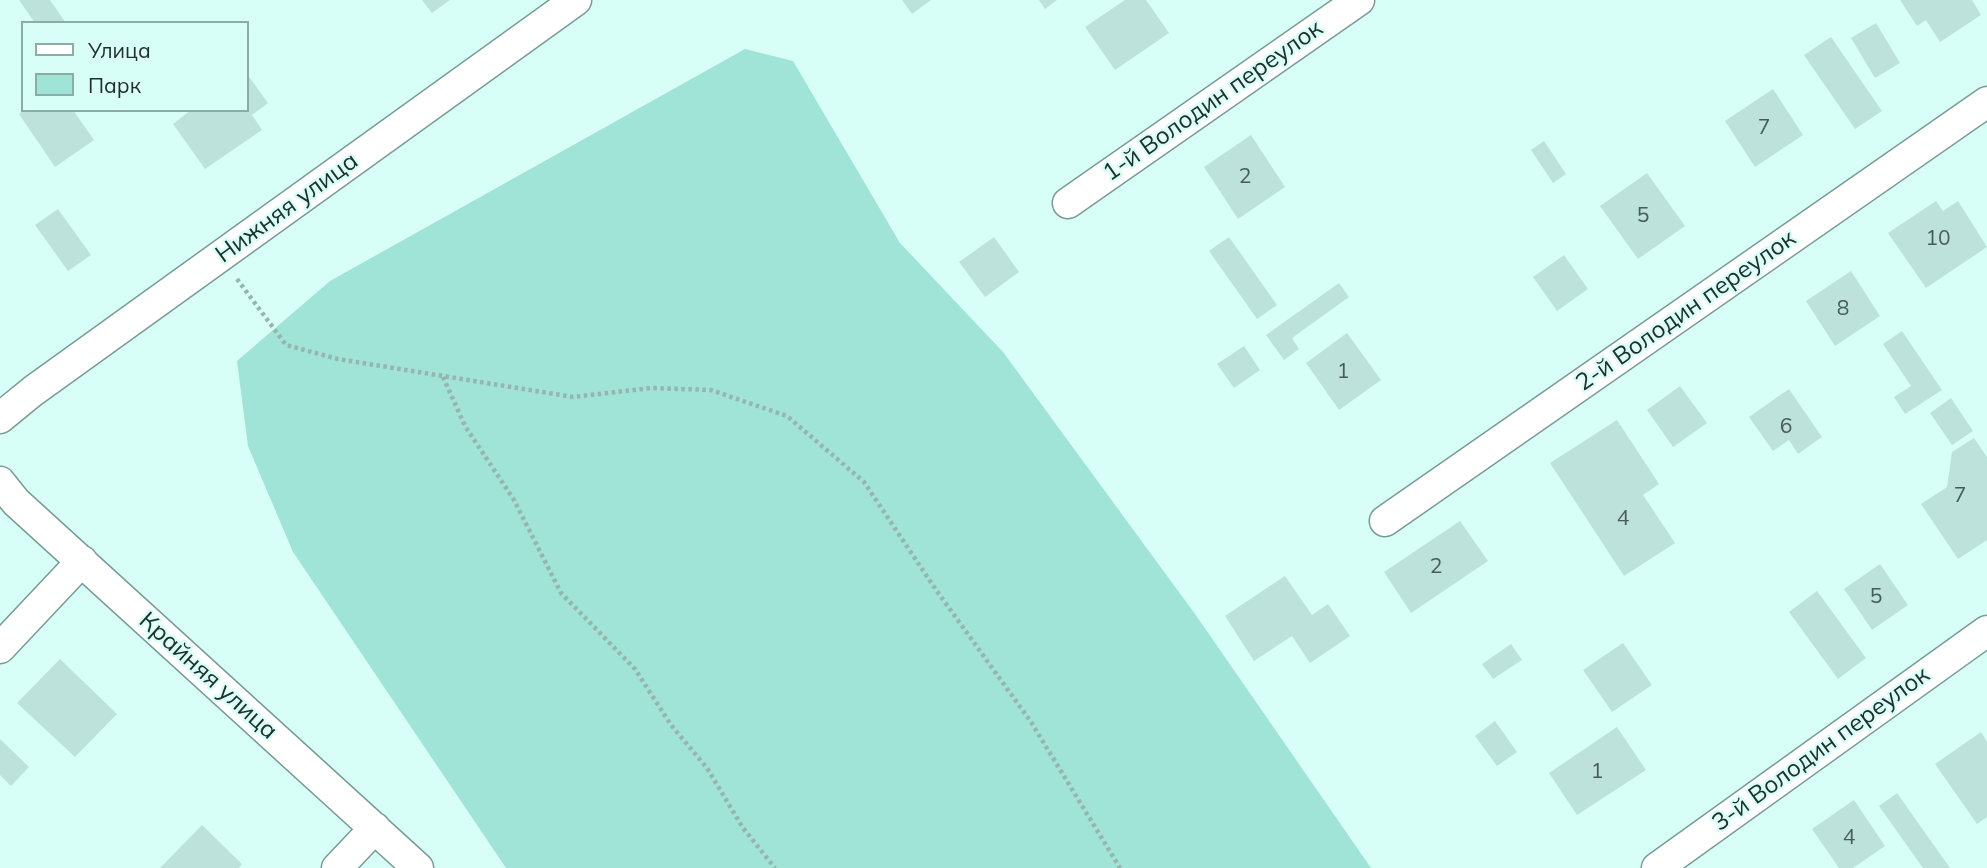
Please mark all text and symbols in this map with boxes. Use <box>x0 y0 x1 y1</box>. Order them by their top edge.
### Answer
street label: 1-й Володин переулок <box>1098 14 1328 188</box>
legend <box>21 21 248 112</box>
text: Улица <box>88 37 151 63</box>
text: Парк <box>88 72 141 98</box>
house number: 7 <box>1758 115 1770 141</box>
street label: Нижняя улица <box>210 147 364 269</box>
house number: 2 <box>1239 164 1251 190</box>
house number: 5 <box>1637 203 1649 229</box>
street label: 2-й Володин переулок <box>1571 224 1801 398</box>
house number: 10 <box>1925 226 1951 252</box>
house number: 8 <box>1837 296 1849 322</box>
house number: 1 <box>1337 359 1349 385</box>
house number: 6 <box>1780 414 1792 440</box>
house number: 7 <box>1954 483 1966 509</box>
house number: 4 <box>1617 506 1629 532</box>
house number: 2 <box>1430 554 1442 580</box>
house number: 5 <box>1870 584 1882 610</box>
street label: Крайняя улица <box>133 606 283 746</box>
street label: 3-й Володин переулок <box>1707 661 1935 837</box>
house number: 1 <box>1591 759 1603 785</box>
house number: 4 <box>1843 825 1855 851</box>

